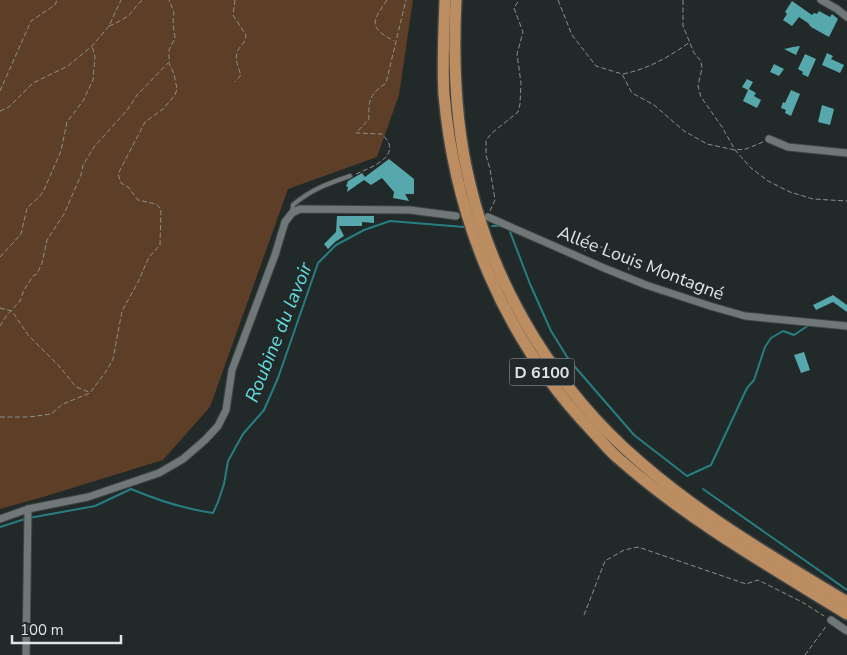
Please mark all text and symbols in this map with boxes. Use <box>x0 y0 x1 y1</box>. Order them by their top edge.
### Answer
street label: Allée Louis Montagné <box>554 220 728 306</box>
water label: Roubine du lavoir <box>239 257 319 406</box>
road number: D 6100 <box>510 358 574 386</box>
scale bar <box>12 612 121 644</box>
text: 100 m <box>20 620 64 640</box>

